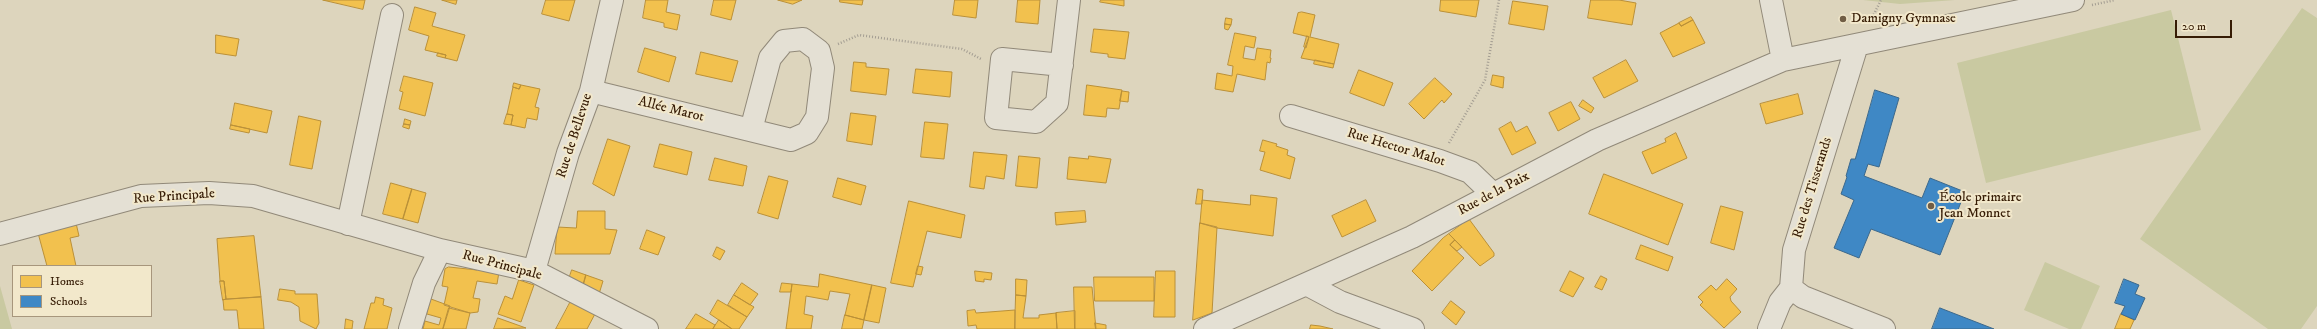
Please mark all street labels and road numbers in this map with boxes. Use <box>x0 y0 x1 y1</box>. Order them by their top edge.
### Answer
street label: Rue de Bellevue <box>553 91 597 181</box>
street label: Allée Marot <box>636 94 706 126</box>
street label: Rue Hector Malot <box>1345 125 1447 171</box>
street label: Rue des Tisserands <box>1790 135 1836 241</box>
street label: Rue de la Paix <box>1455 168 1533 220</box>
street label: Rue Principale <box>133 186 215 208</box>
street label: Rue Principale <box>460 247 544 285</box>

